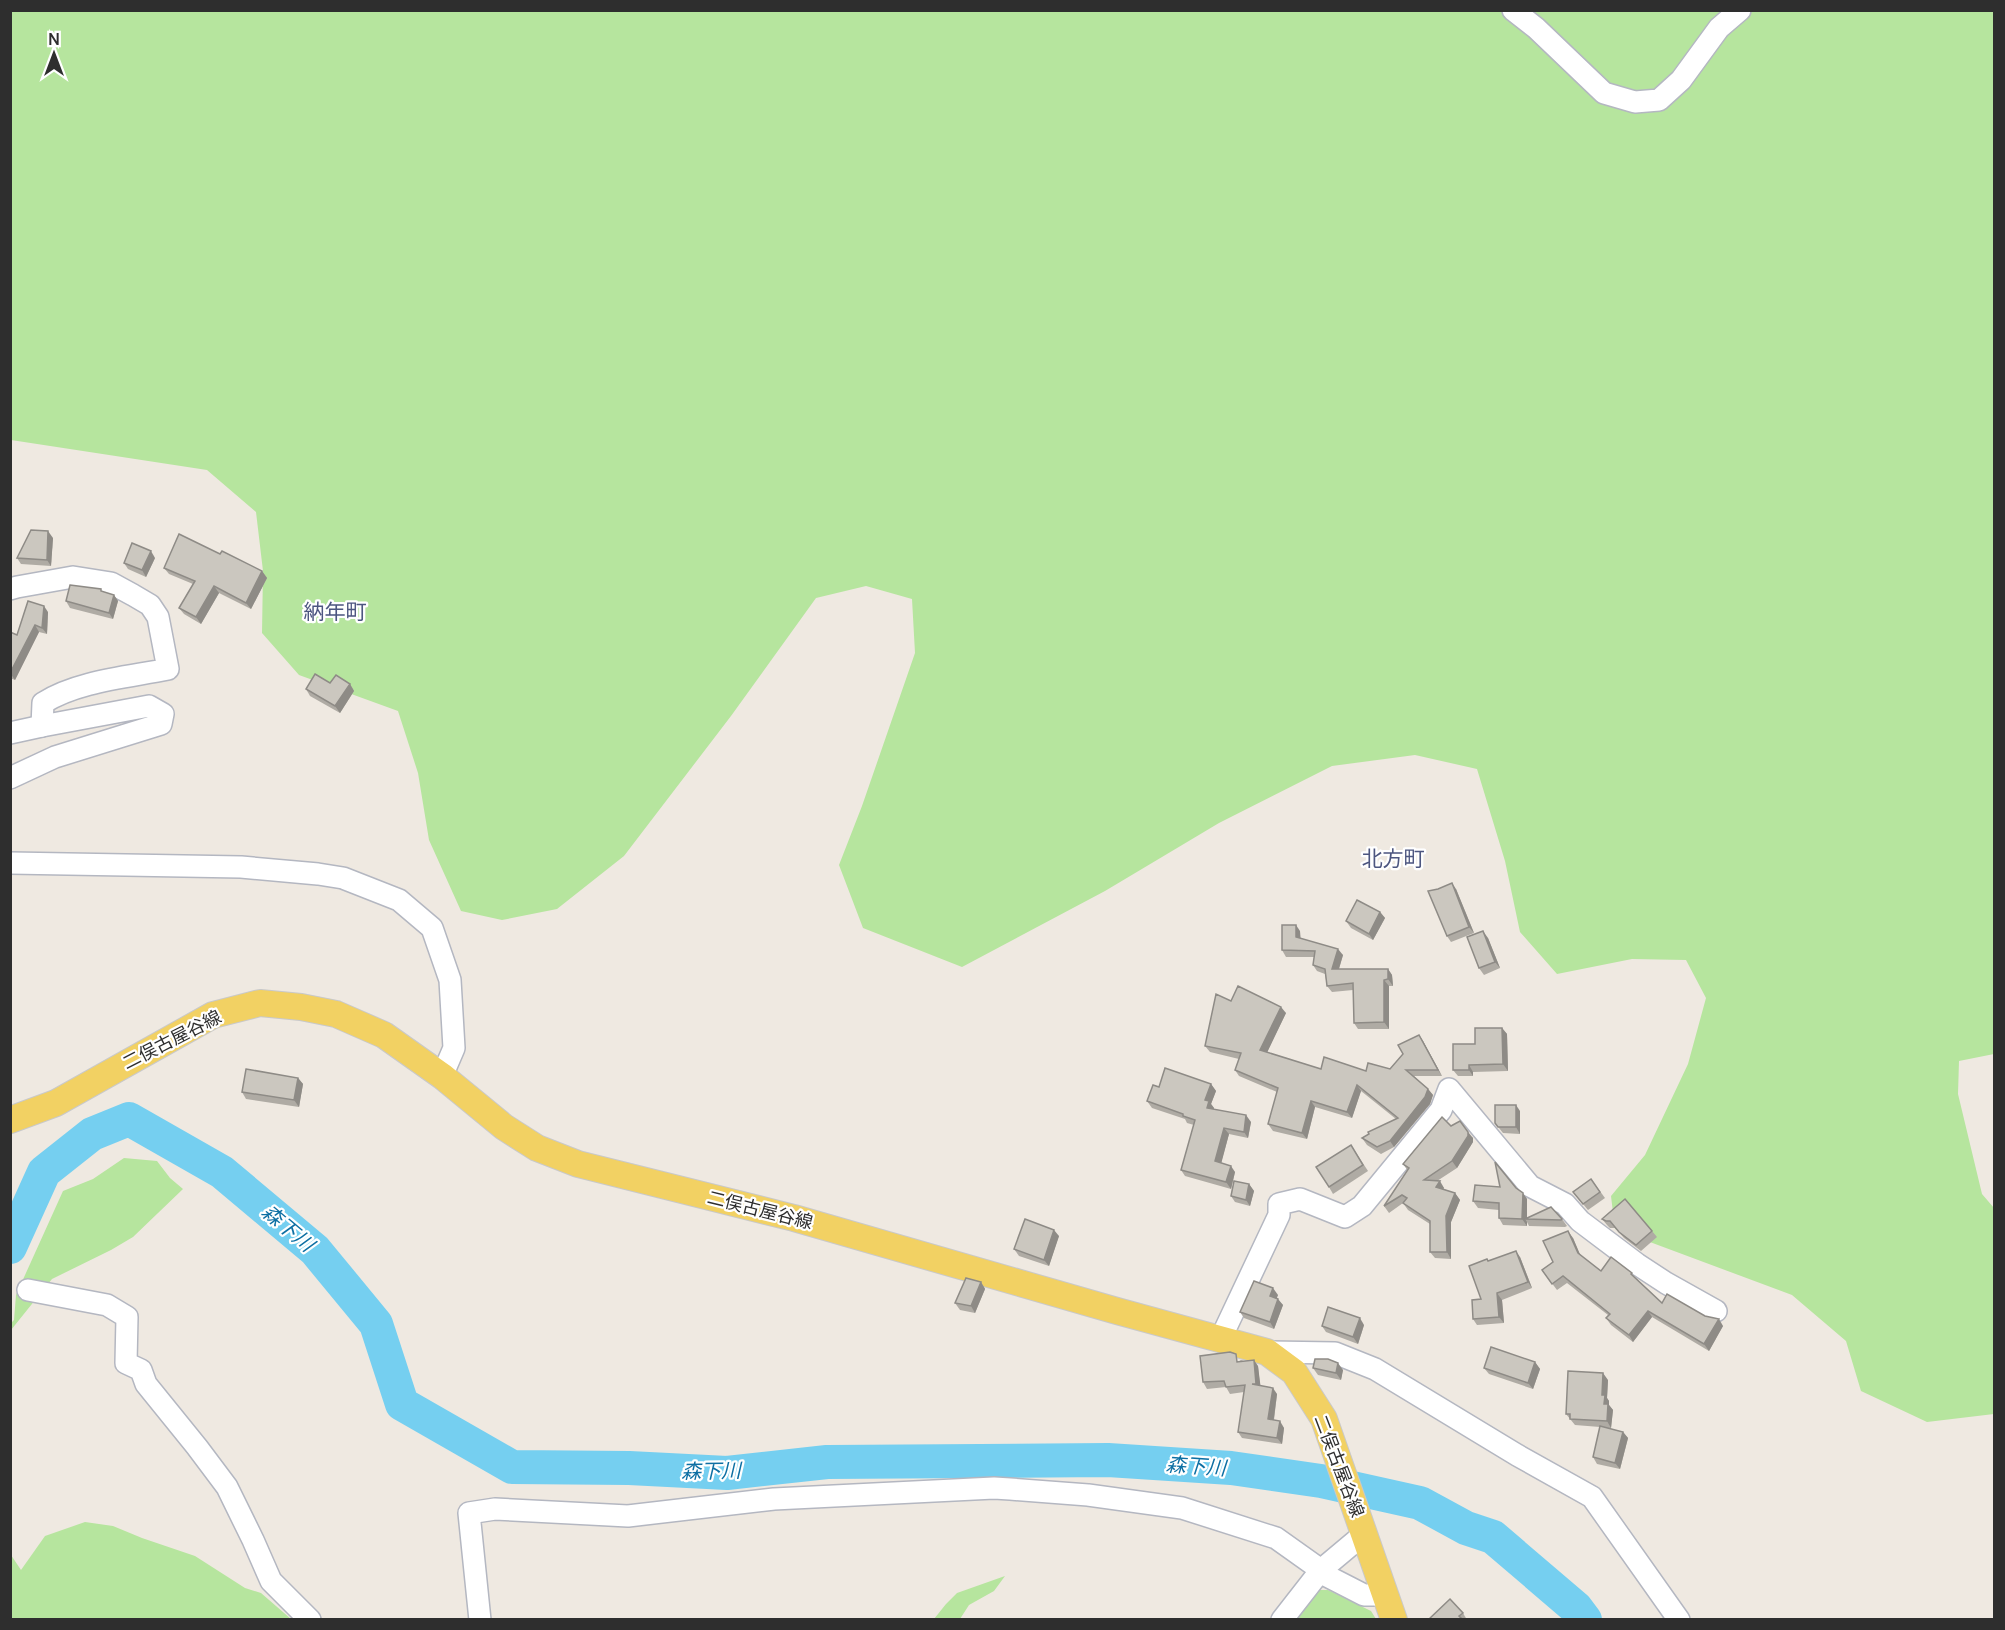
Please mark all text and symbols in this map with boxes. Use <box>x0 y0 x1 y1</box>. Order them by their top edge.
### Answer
north arrow <box>24 24 84 84</box>
text: N <box>48 28 60 50</box>
district label: 納年町 <box>304 597 367 625</box>
district label: 北方町 <box>1362 844 1425 872</box>
street label: 二俣古屋谷線 <box>118 1004 225 1074</box>
street label: 二俣古屋谷線 <box>705 1184 816 1234</box>
water label: 森下川 <box>257 1198 322 1259</box>
street label: 二俣古屋谷線 <box>1309 1411 1370 1520</box>
water label: 森下川 <box>1165 1450 1229 1481</box>
water label: 森下川 <box>681 1456 743 1485</box>

